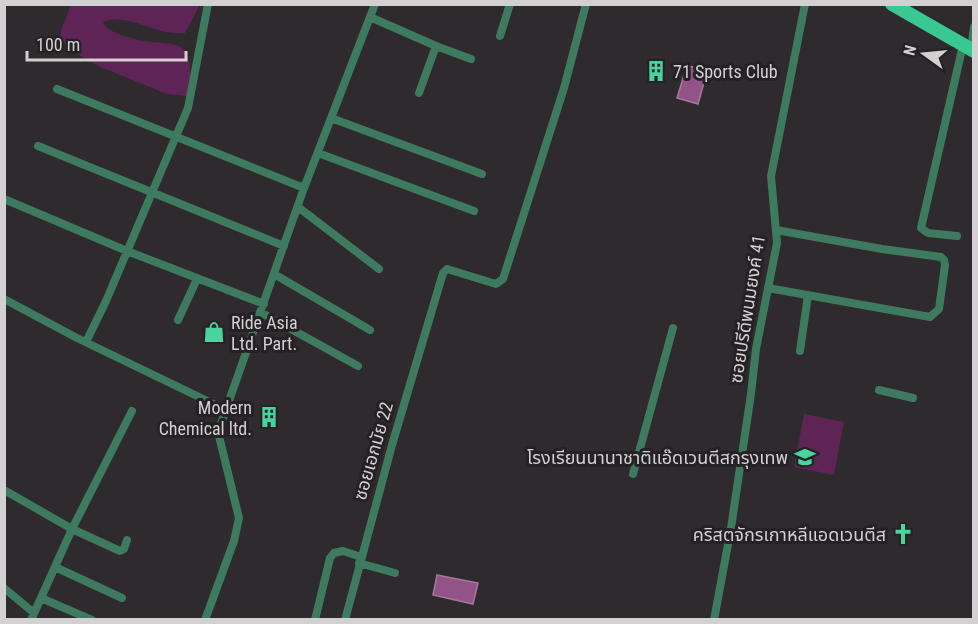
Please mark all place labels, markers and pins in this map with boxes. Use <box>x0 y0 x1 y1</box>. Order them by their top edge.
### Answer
building icon: 71 Sports Club <box>644 59 668 83</box>
place label: 71 Sports Club <box>673 61 778 82</box>
place label: Ride Asia Ltd. Part. <box>231 312 298 354</box>
shop icon: Ride Asia Ltd. Part. <box>202 320 226 344</box>
place label: Modern Chemical ltd. <box>159 397 252 439</box>
building icon: Modern Chemical ltd. <box>257 405 281 429</box>
school or university icon: โรงเรียนนานาชาติแอ๊ดเวนตีสกรุงเทพ <box>793 445 817 469</box>
place label: โรงเรียนนานาชาติแอ๊ดเวนตีสกรุงเทพ <box>527 447 788 469</box>
church icon: คริสตจักรเกาหลีแอดเวนตีส <box>891 522 915 546</box>
place label: คริสตจักรเกาหลีแอดเวนตีส <box>693 524 886 545</box>

